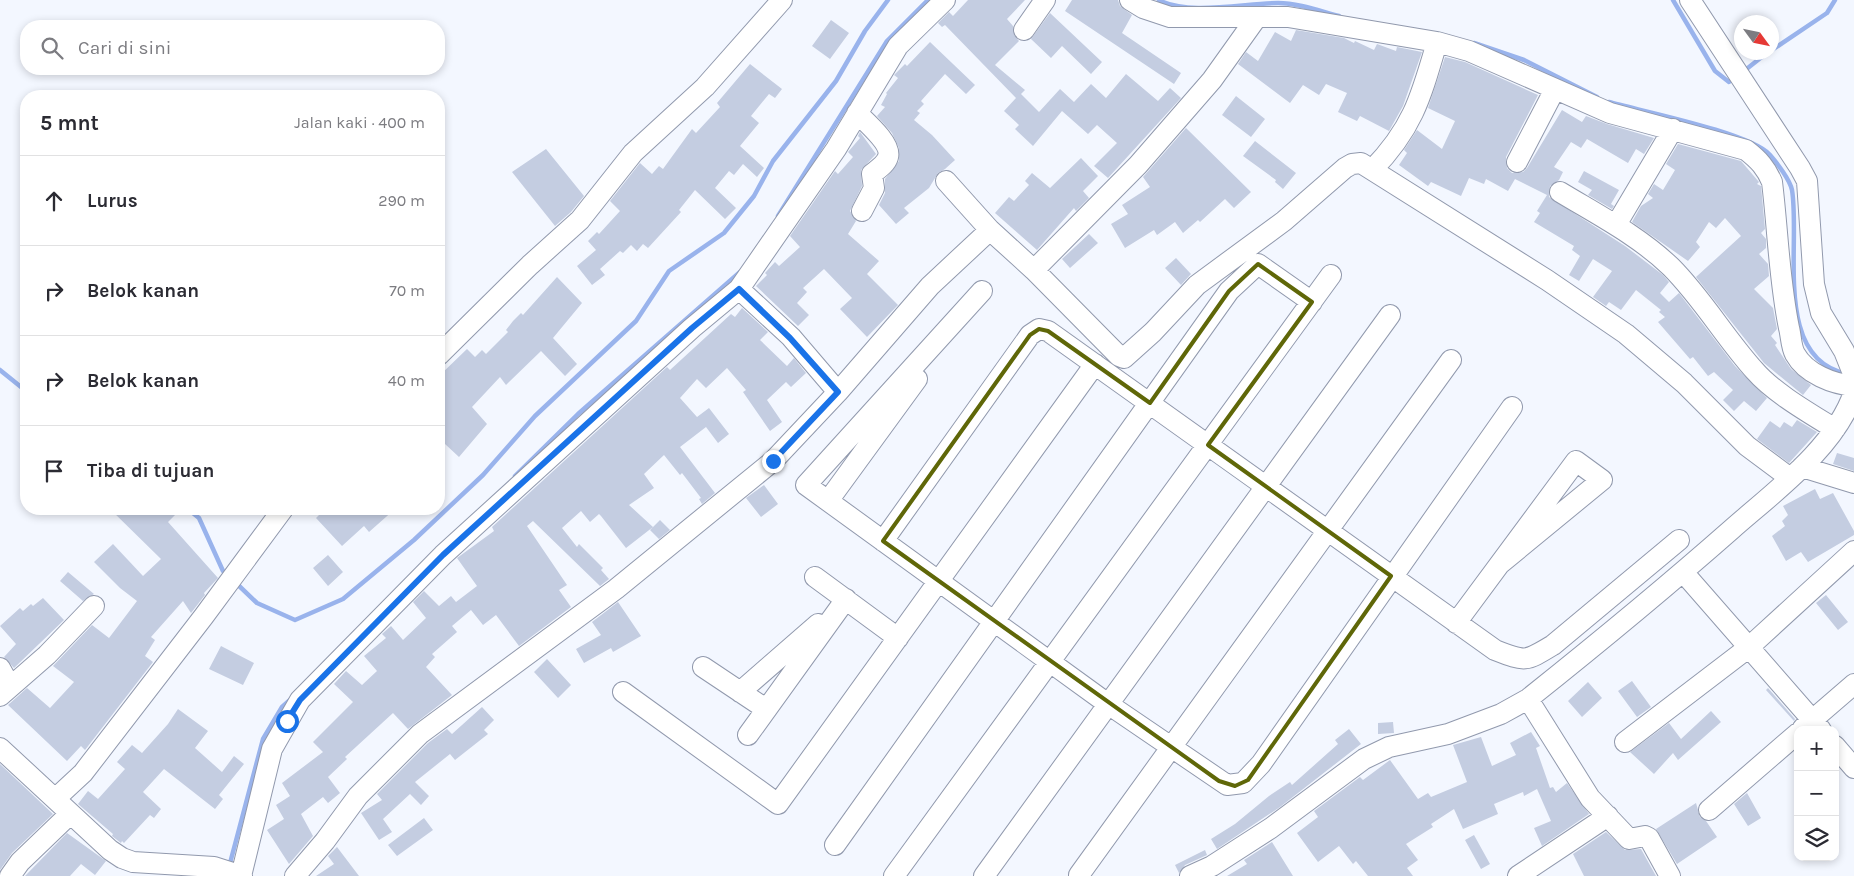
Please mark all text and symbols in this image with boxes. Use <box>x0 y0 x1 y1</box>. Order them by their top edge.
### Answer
north arrow <box>1734 15 1779 60</box>
search box <box>20 20 445 75</box>
icon: search <box>38 34 66 62</box>
text: Cari di sini <box>78 37 171 59</box>
text: 5 mnt <box>40 111 99 135</box>
text: Jalan kaki · 400 m <box>294 113 425 132</box>
icon: ahead <box>40 187 68 215</box>
text: Lurus <box>87 190 138 212</box>
text: 290 m <box>378 191 425 210</box>
icon: right <box>40 277 68 305</box>
text: Belok kanan <box>87 280 199 302</box>
text: 70 m <box>389 281 425 300</box>
icon: right <box>40 367 68 395</box>
text: Belok kanan <box>87 370 199 392</box>
text: 40 m <box>388 371 425 390</box>
route end <box>762 450 785 473</box>
icon: arrive <box>40 457 68 485</box>
text: Tiba di tujuan <box>87 460 214 482</box>
route start <box>276 710 299 733</box>
map controls <box>1794 726 1839 861</box>
button: + <box>1794 726 1839 771</box>
button: − <box>1794 771 1839 816</box>
button: layers <box>1794 816 1839 861</box>

